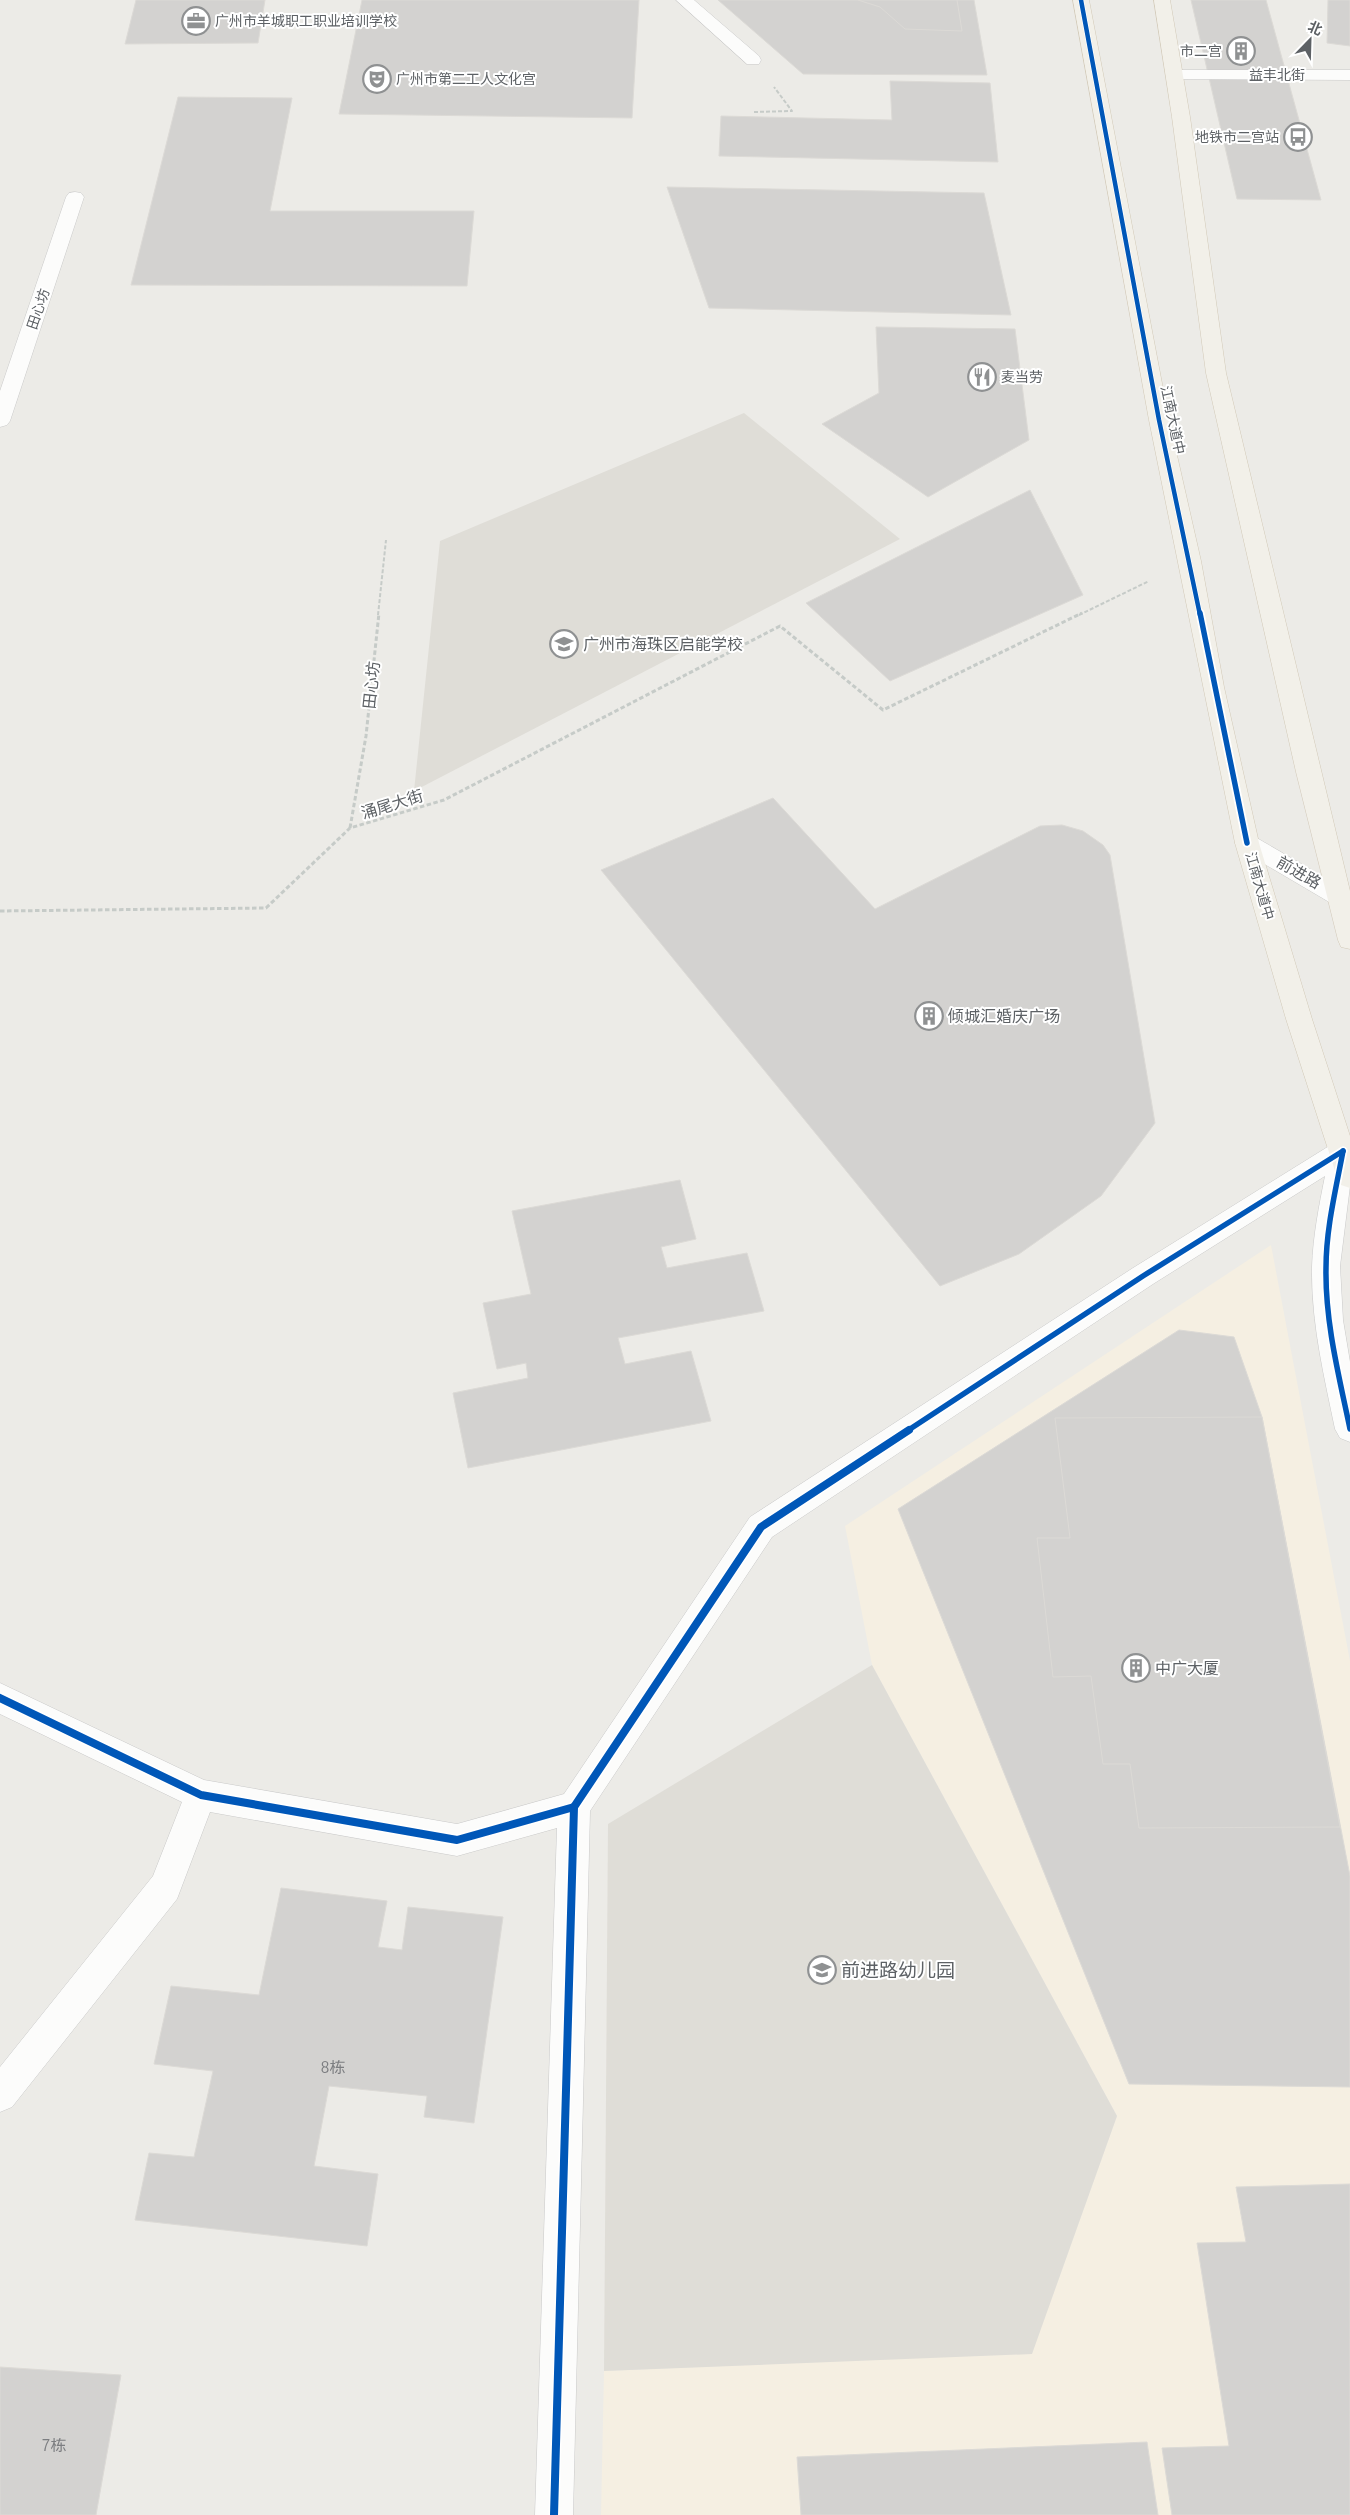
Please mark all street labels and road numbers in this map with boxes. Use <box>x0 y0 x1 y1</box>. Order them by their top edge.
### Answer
street label: 益丰北街 <box>1249 67 1305 83</box>
street label: 田心坊 <box>24 287 52 331</box>
street label: 江南大道中 <box>1158 384 1188 456</box>
street label: 田心坊 <box>360 660 382 710</box>
street label: 涌尾大街 <box>359 786 425 822</box>
street label: 江南大道中 <box>1243 850 1277 922</box>
street label: 前进路 <box>1274 852 1324 892</box>

